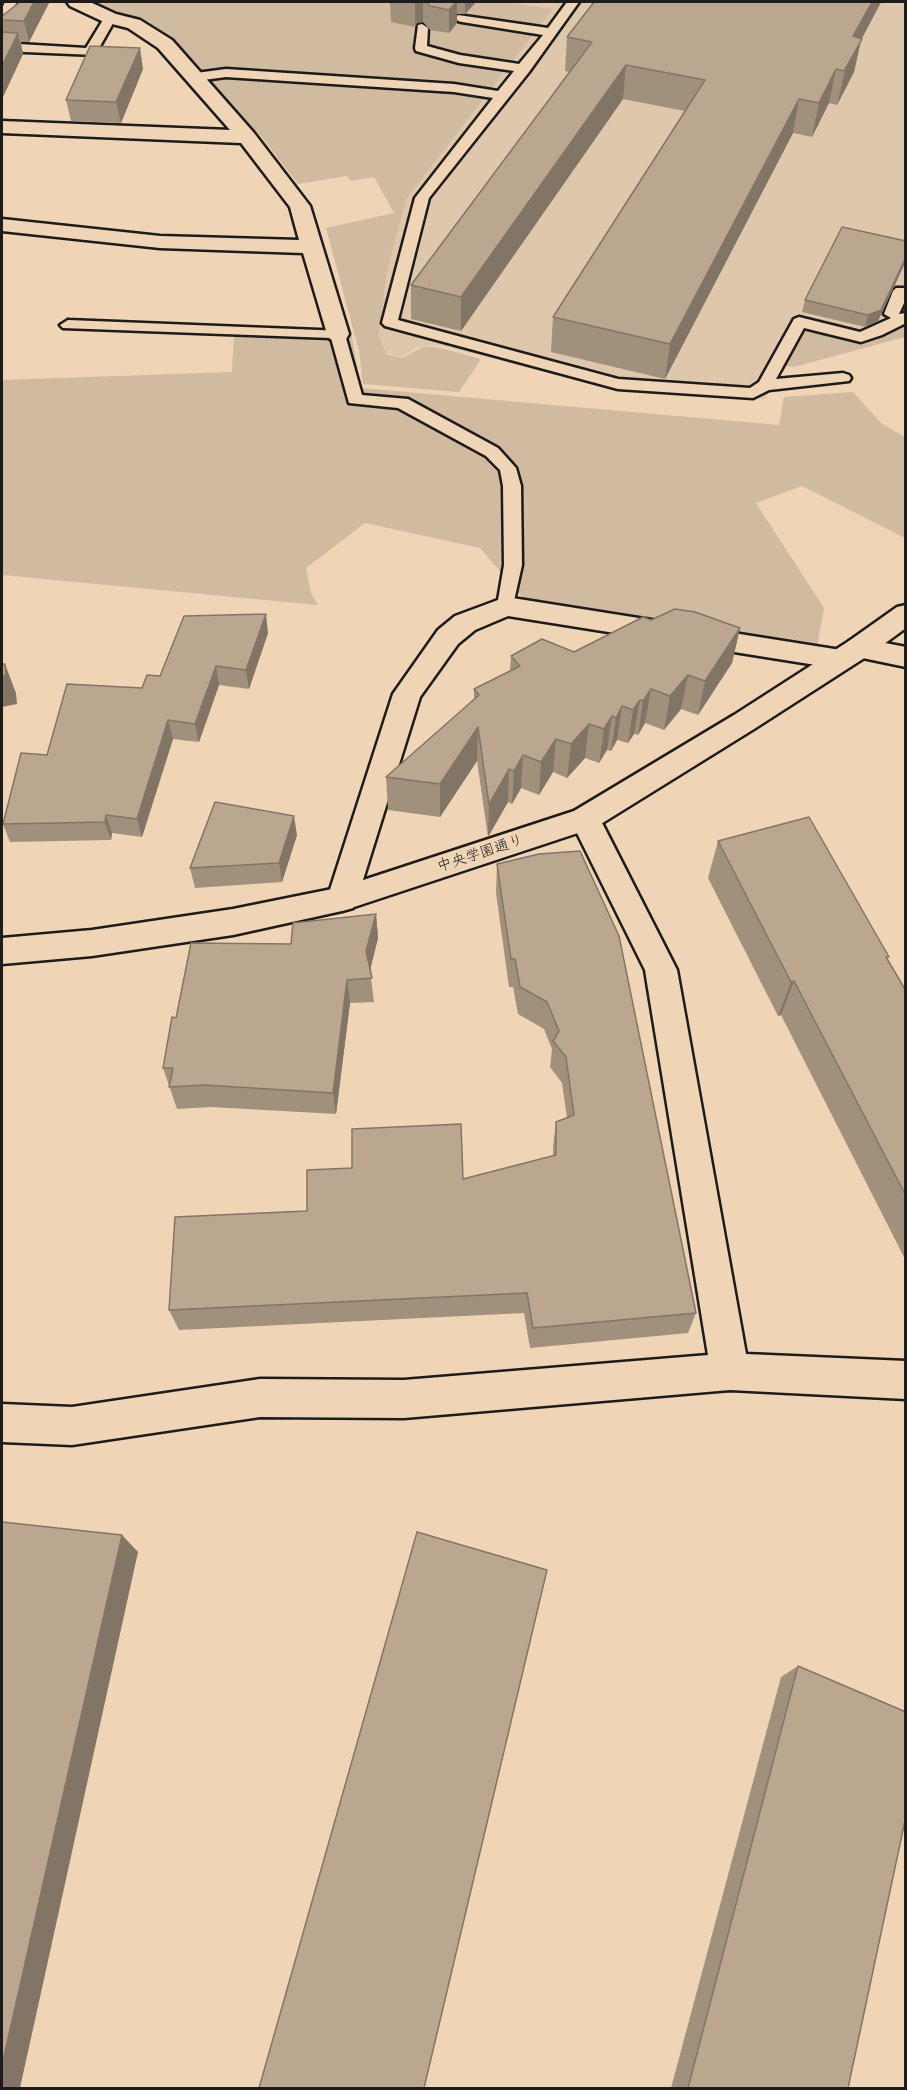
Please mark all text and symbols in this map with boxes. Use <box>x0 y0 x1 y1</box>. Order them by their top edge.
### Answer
street label: 中央学園通り <box>434 831 526 875</box>

